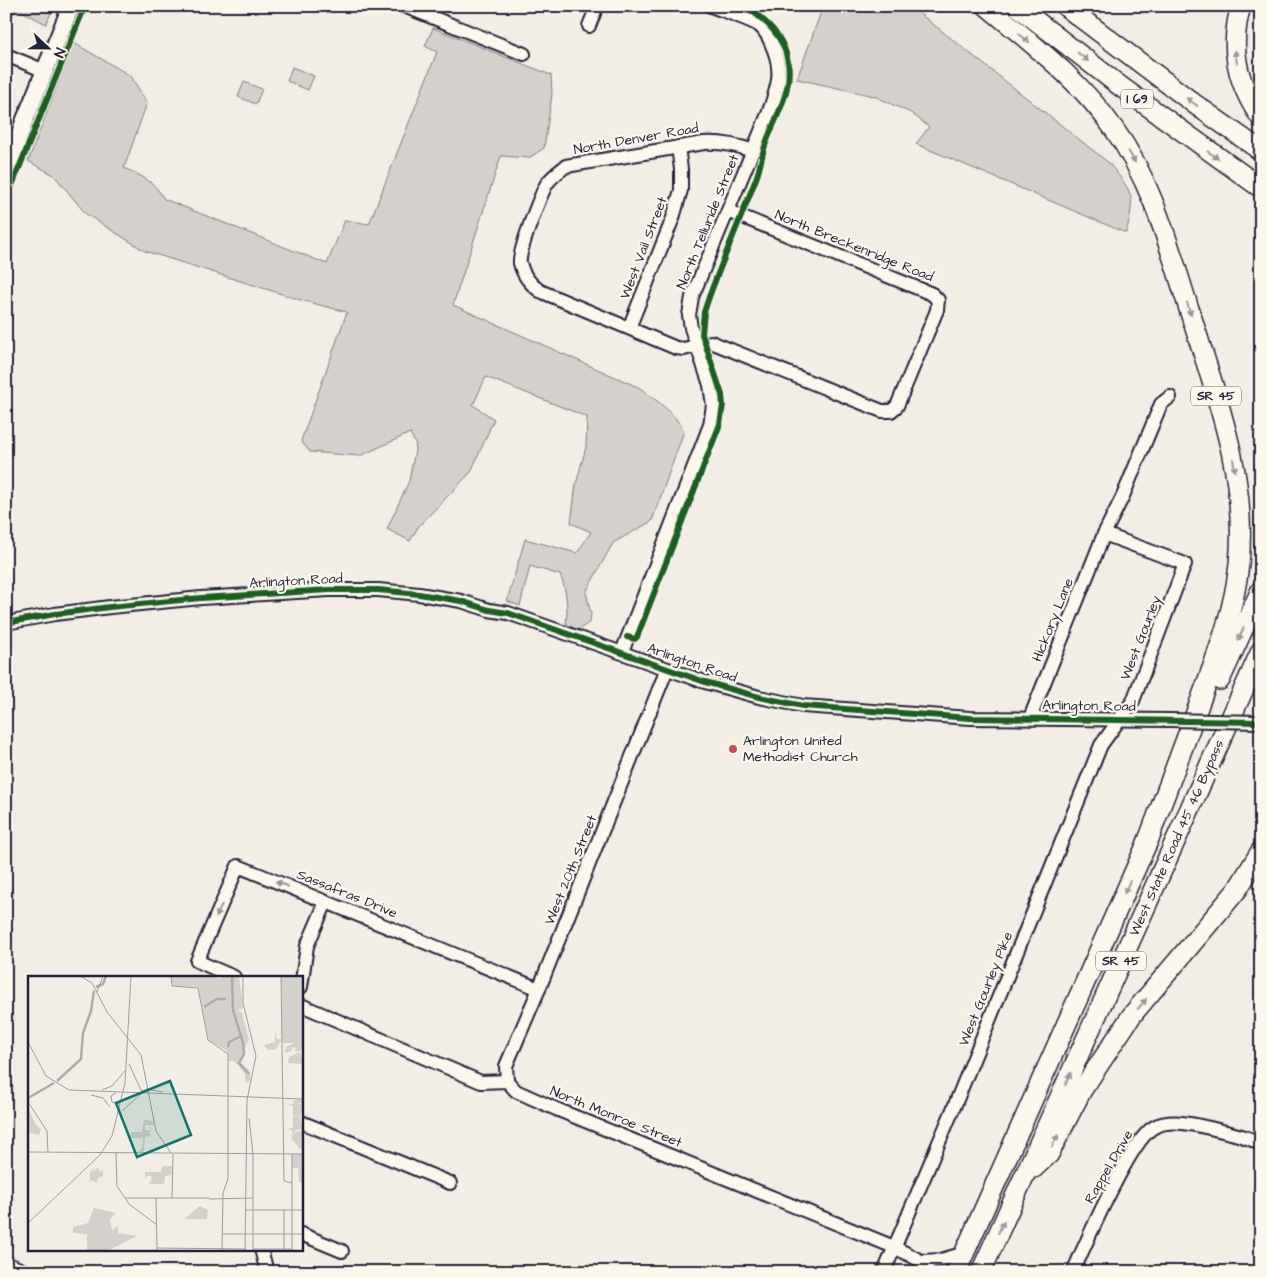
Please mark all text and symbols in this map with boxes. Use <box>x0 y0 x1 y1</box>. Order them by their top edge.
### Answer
north arrow <box>22 22 72 72</box>
one-way arrow <box>1017 32 1030 43</box>
text: N <box>48 45 70 61</box>
one-way arrow <box>1232 49 1240 65</box>
one-way arrow <box>1076 52 1089 63</box>
road number: I 69 <box>1121 90 1153 108</box>
one-way arrow <box>1185 97 1199 107</box>
street label: North Denver Road <box>572 118 700 160</box>
one-way arrow <box>1206 150 1220 160</box>
street label: North Telluride Street <box>672 151 744 292</box>
one-way arrow <box>1128 151 1137 164</box>
street label: West Vail Street <box>615 194 673 302</box>
street label: North Breckenridge Road <box>772 205 936 287</box>
one-way arrow <box>1185 302 1193 317</box>
road number: SR 45 <box>1191 386 1241 406</box>
one-way arrow <box>1231 457 1239 473</box>
street label: Arlington Road <box>249 569 343 593</box>
street label: Hickory Lane <box>1027 575 1079 665</box>
street label: West Gourley <box>1116 593 1166 683</box>
one-way arrow <box>1236 627 1244 641</box>
street label: Arlington Road <box>645 638 739 688</box>
street label: Arlington Road <box>1042 695 1136 717</box>
place label: Arlington United Methodist Church <box>743 731 858 767</box>
street label: West State Road 45 46 Bypass <box>1125 737 1229 939</box>
marker: Arlington United Methodist Church <box>727 743 739 755</box>
street label: West 20th Street <box>540 812 602 928</box>
street label: Sassafras Drive <box>294 865 401 923</box>
one-way arrow <box>274 880 289 888</box>
one-way arrow <box>1123 880 1131 894</box>
one-way arrow <box>214 904 222 918</box>
street label: West Gourley Pike <box>954 928 1018 1049</box>
road number: SR 45 <box>1096 951 1146 970</box>
inset map <box>28 976 302 1250</box>
one-way arrow <box>1136 997 1147 1010</box>
one-way arrow <box>1064 1072 1072 1086</box>
street label: North Monroe Street <box>547 1081 685 1153</box>
street label: Rappel Drive <box>1080 1126 1138 1207</box>
one-way arrow <box>1051 1134 1059 1148</box>
one-way arrow <box>998 1220 1006 1234</box>

